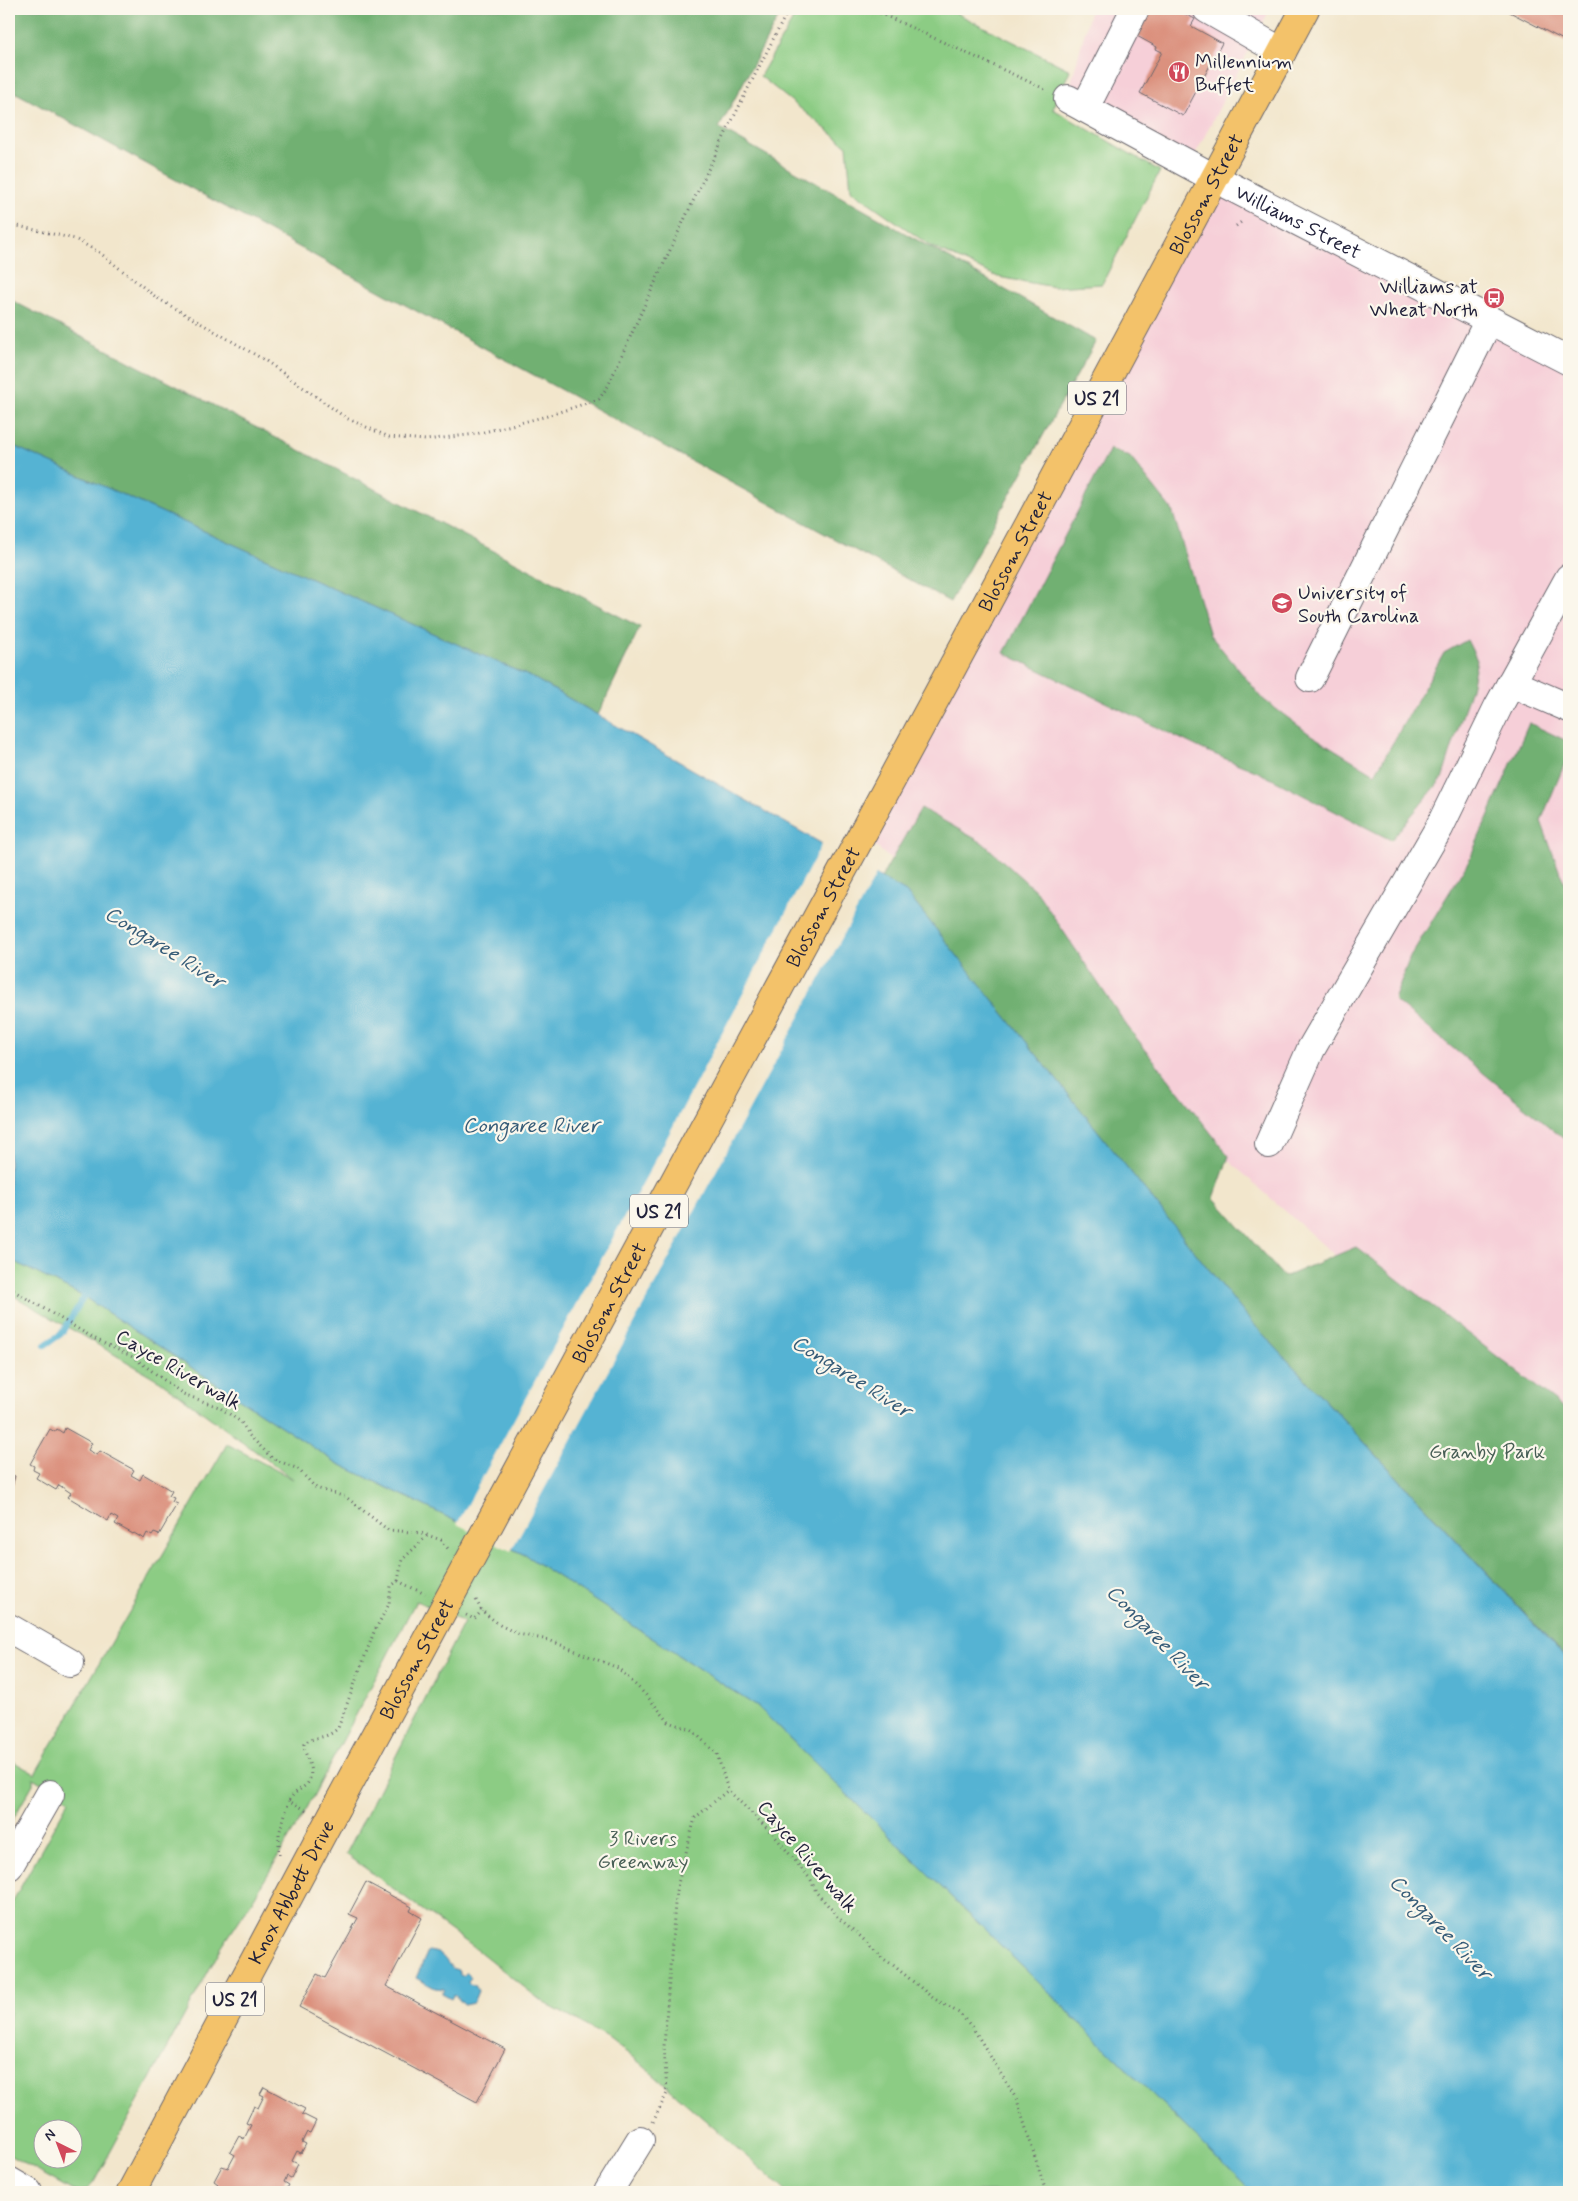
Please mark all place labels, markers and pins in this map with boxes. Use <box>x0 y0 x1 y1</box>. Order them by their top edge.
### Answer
place label: Millennium Buffet <box>1195 49 1292 99</box>
restaurant icon: Millennium Buffet <box>1167 60 1191 84</box>
place label: Williams at Wheat North <box>1370 274 1478 324</box>
bus stop icon: Williams at Wheat North <box>1482 286 1506 310</box>
place label: University of South Carolina <box>1298 580 1419 630</box>
school or university icon: University of South Carolina <box>1270 591 1294 615</box>

